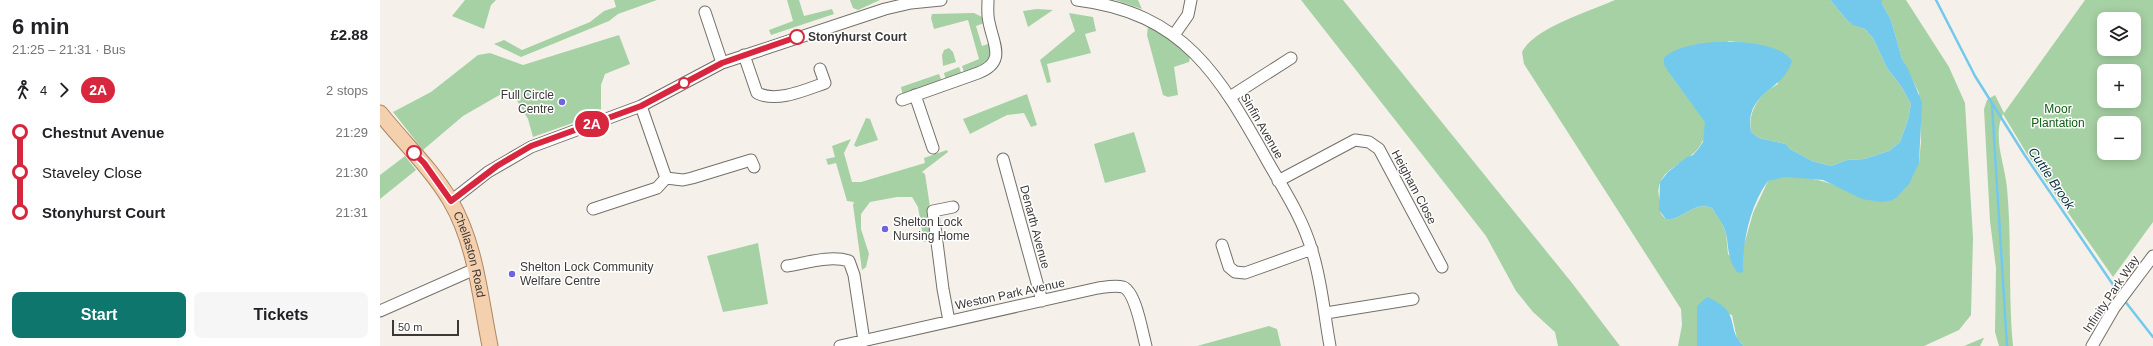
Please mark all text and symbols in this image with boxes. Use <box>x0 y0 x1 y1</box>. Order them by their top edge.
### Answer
map controls <box>2097 12 2141 160</box>
button: layers <box>2097 12 2141 56</box>
text: 6 min <box>12 14 69 39</box>
text: £2.88 <box>330 26 368 43</box>
marker: Stonyhurst Court <box>789 29 805 45</box>
place label: Stonyhurst Court <box>808 30 907 44</box>
text: 21:25 – 21:31 · Bus <box>12 42 125 57</box>
button: + <box>2097 64 2141 108</box>
unlabelled marker <box>678 77 690 89</box>
icon: walk <box>12 79 34 101</box>
icon: forward <box>53 79 75 101</box>
text: 2A <box>89 82 107 98</box>
text: 4 <box>40 83 47 98</box>
text: 2 stops <box>326 83 368 98</box>
place label: Full Circle Centre <box>501 88 554 116</box>
street label: Sinfin Avenue <box>1238 91 1287 161</box>
marker: Full Circle Centre <box>557 97 567 107</box>
park label: Moor Plantation <box>2031 102 2085 130</box>
line badge: 2A <box>574 111 610 137</box>
text: 2A <box>583 116 601 132</box>
button: − <box>2097 116 2141 160</box>
text: Chestnut Avenue <box>42 124 164 141</box>
text: 21:29 <box>335 125 368 140</box>
water label: Cuttle Brook <box>2025 144 2079 213</box>
unlabelled marker <box>406 145 422 161</box>
street label: Heigham Close <box>1389 147 1440 227</box>
text: Staveley Close <box>42 164 142 181</box>
text: 21:30 <box>335 165 368 180</box>
street label: Denarth Avenue <box>1017 184 1053 271</box>
text: Stonyhurst Court <box>42 204 165 221</box>
text: 21:31 <box>335 205 368 220</box>
street label: Chellaston Road <box>450 209 488 299</box>
place label: Shelton Lock Nursing Home <box>893 215 970 243</box>
marker: Shelton Lock Nursing Home <box>880 224 890 234</box>
street label: Infinity Park Way <box>2080 253 2142 335</box>
place label: Shelton Lock Community Welfare Centre <box>520 260 653 288</box>
marker: Shelton Lock Community Welfare Centre <box>507 269 517 279</box>
street label: Weston Park Avenue <box>954 275 1066 312</box>
button: Start <box>12 292 186 338</box>
button: Tickets <box>194 292 368 338</box>
scale bar <box>392 318 459 337</box>
text: 50 m <box>398 321 422 333</box>

